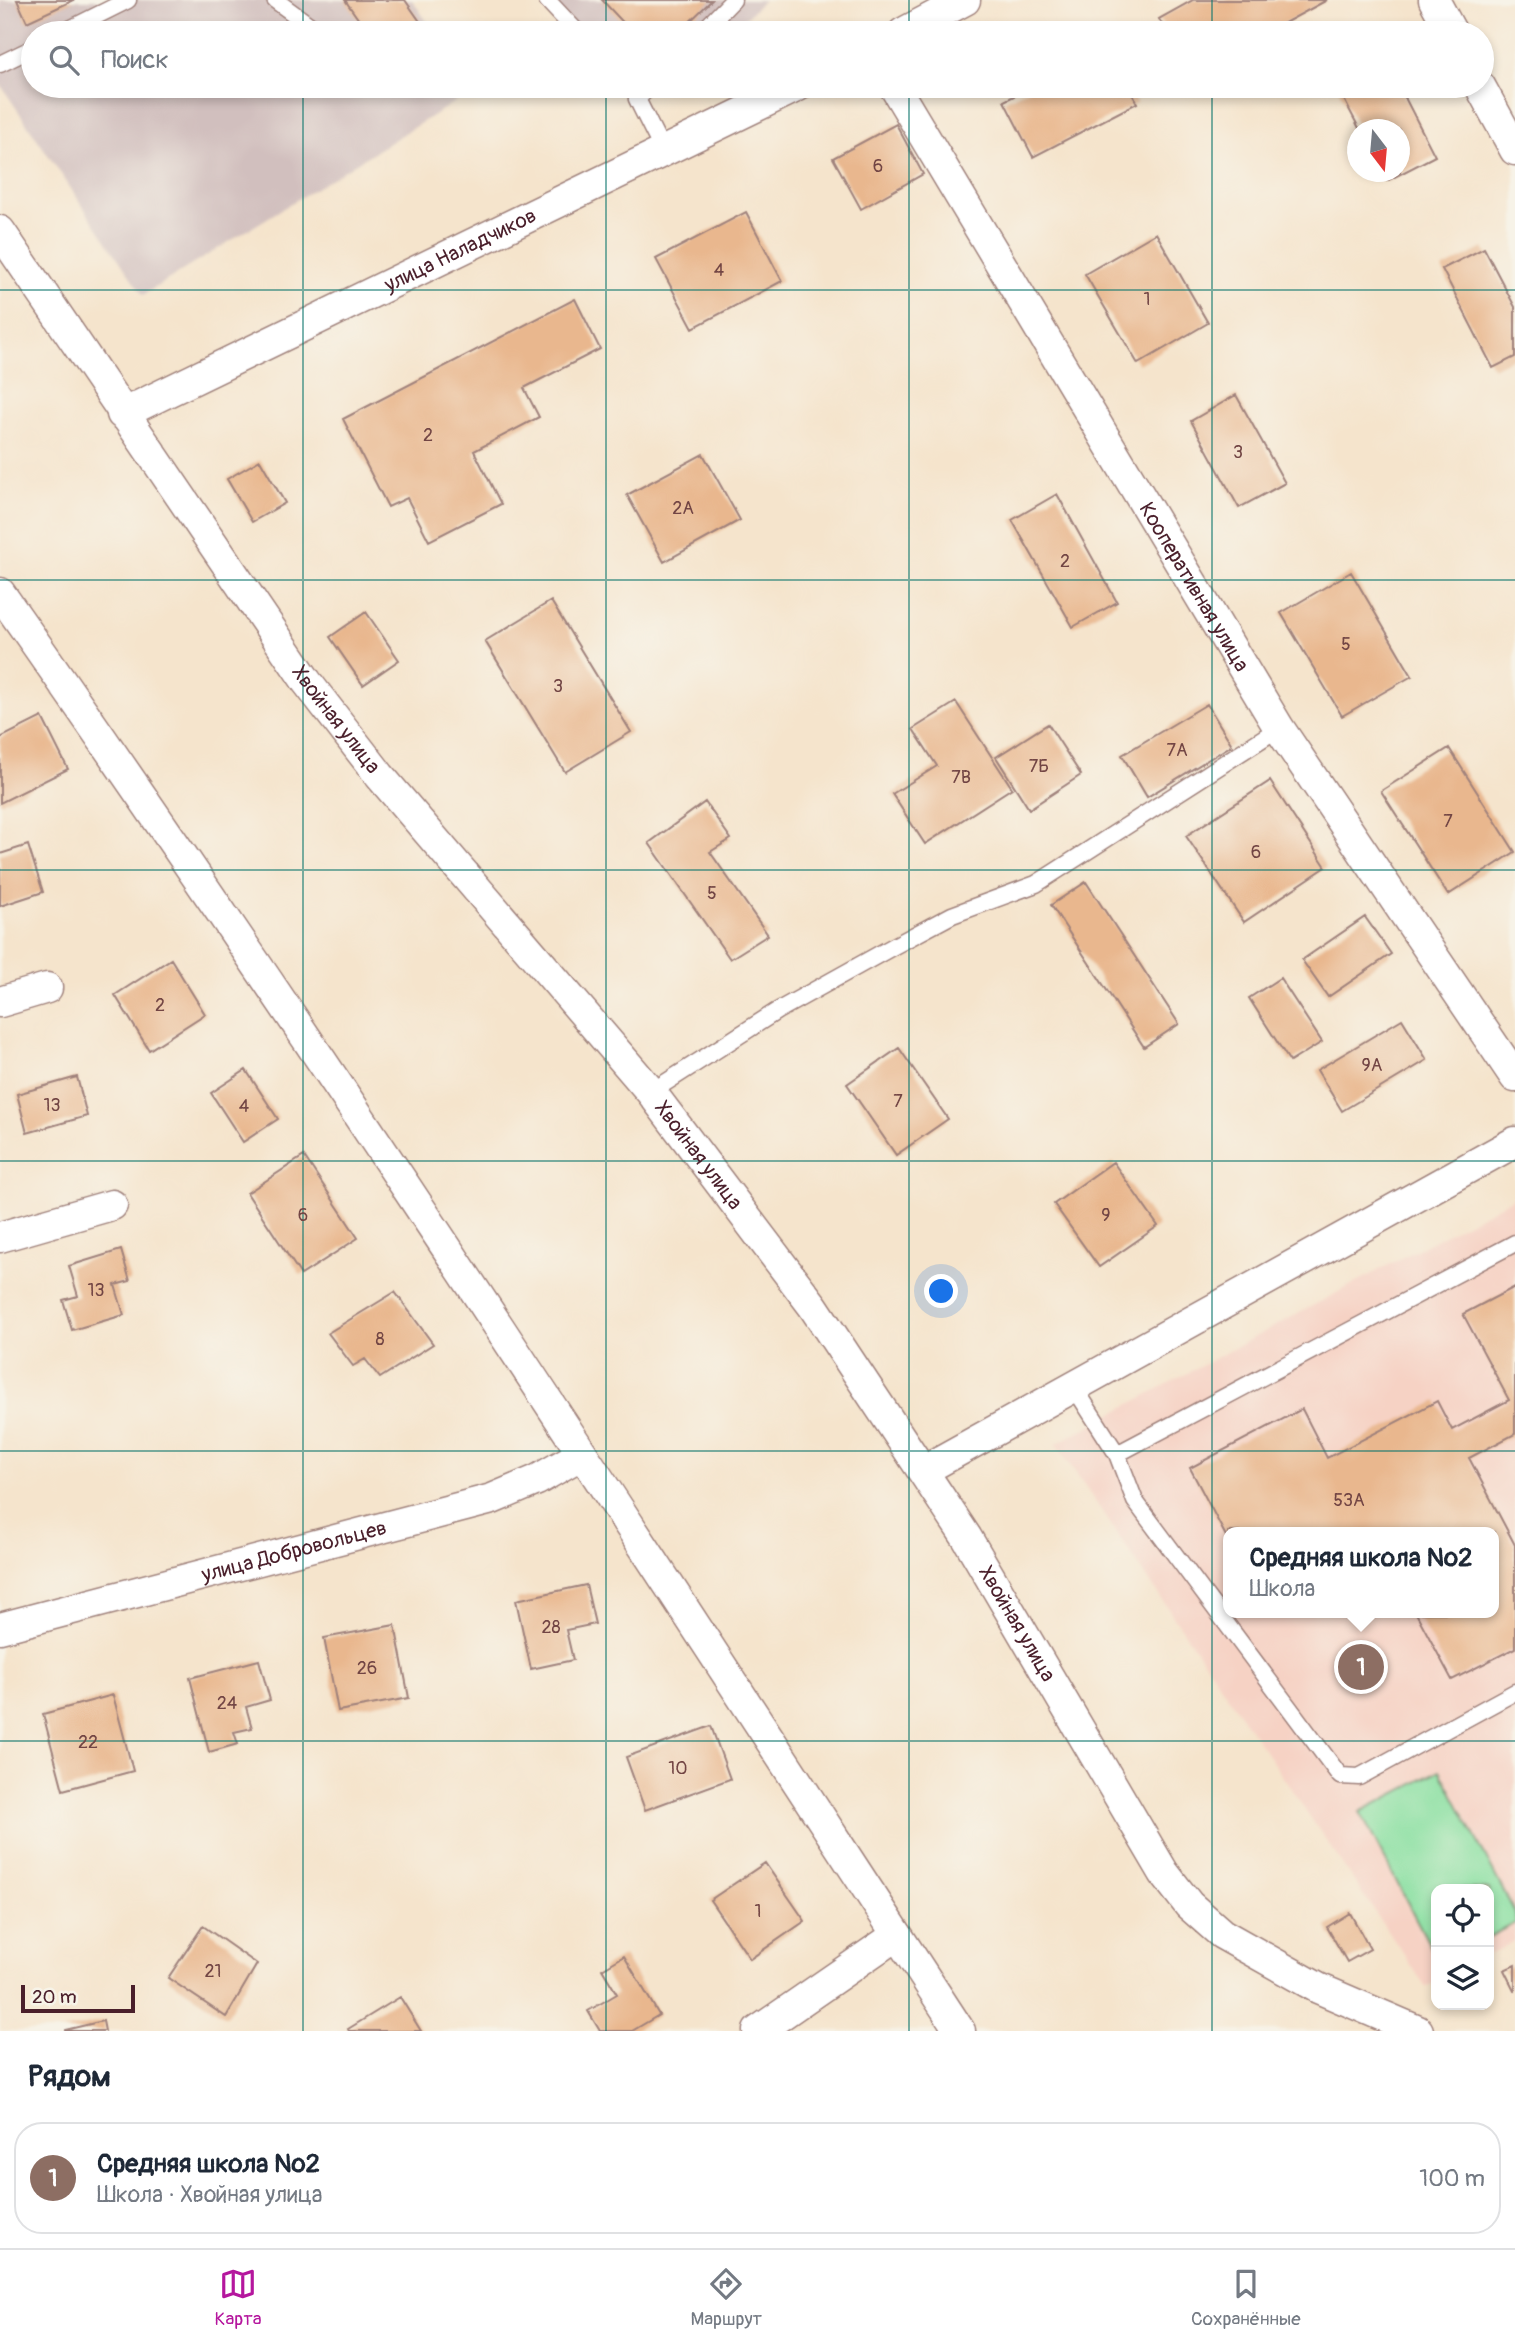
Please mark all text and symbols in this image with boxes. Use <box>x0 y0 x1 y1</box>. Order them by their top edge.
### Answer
search box <box>21 21 1494 98</box>
icon: search <box>45 41 83 79</box>
text: Поиск <box>101 44 169 76</box>
north arrow <box>1347 119 1410 182</box>
house number: 6 <box>873 155 883 178</box>
street label: улица Наладчиков <box>379 202 541 299</box>
house number: 4 <box>714 259 725 282</box>
house number: 1 <box>1143 288 1151 311</box>
house number: 2 <box>423 424 433 447</box>
house number: 3 <box>1233 441 1243 464</box>
house number: 2А <box>672 497 694 520</box>
street label: Кооперативная улица <box>1133 497 1255 676</box>
house number: 2 <box>1060 550 1070 573</box>
house number: 5 <box>1341 633 1351 656</box>
street label: Хвойная улица <box>286 660 387 779</box>
house number: 3 <box>553 675 563 698</box>
house number: 7А <box>1166 739 1188 762</box>
house number: 7Б <box>1029 755 1049 778</box>
house number: 7В <box>951 766 971 789</box>
house number: 7 <box>1443 810 1453 833</box>
house number: 6 <box>1251 841 1261 864</box>
house number: 5 <box>707 882 717 905</box>
house number: 2 <box>155 994 165 1017</box>
house number: 9А <box>1362 1054 1383 1077</box>
house number: 7 <box>893 1090 903 1113</box>
house number: 13 <box>43 1094 61 1117</box>
house number: 4 <box>239 1095 250 1118</box>
street label: Хвойная улица <box>649 1095 749 1215</box>
house number: 6 <box>298 1204 308 1227</box>
house number: 9 <box>1101 1204 1111 1227</box>
your location <box>924 1274 958 1308</box>
house number: 13 <box>87 1279 105 1302</box>
house number: 8 <box>375 1328 385 1351</box>
house number: 53А <box>1333 1489 1365 1512</box>
street label: улица Добровольцев <box>198 1514 389 1588</box>
popup <box>1223 1527 1499 1618</box>
text: Средняя школа №2 <box>1249 1542 1473 1574</box>
street label: Хвойная улица <box>973 1561 1062 1686</box>
text: Школа <box>1249 1574 1315 1603</box>
house number: 28 <box>541 1616 561 1639</box>
pin: 1 <box>1338 1641 1384 1693</box>
house number: 26 <box>357 1657 377 1680</box>
house number: 24 <box>217 1692 238 1715</box>
house number: 22 <box>78 1731 98 1754</box>
house number: 10 <box>668 1757 688 1780</box>
map controls <box>1431 1884 1494 2010</box>
button: locate <box>1431 1884 1494 1947</box>
house number: 1 <box>754 1900 762 1923</box>
button: layers <box>1431 1947 1494 2010</box>
house number: 21 <box>204 1960 222 1983</box>
scale bar <box>21 1982 135 2014</box>
text: 20 m <box>32 1985 77 2009</box>
text: Рядом <box>28 2058 111 2095</box>
text: Средняя школа №2 <box>97 2148 320 2180</box>
text: 1 <box>49 2164 58 2193</box>
text: 100 m <box>1419 2164 1485 2193</box>
text: Школа · Хвойная улица <box>97 2180 323 2209</box>
tab: Карта <box>214 2265 262 2331</box>
tab: Маршрут <box>691 2265 762 2331</box>
tab: Сохранённые <box>1191 2265 1301 2331</box>

